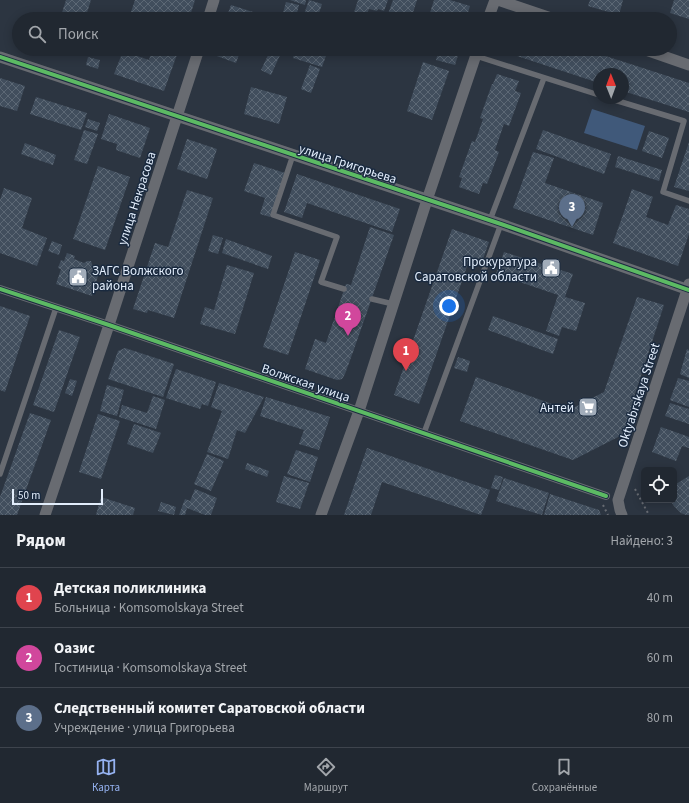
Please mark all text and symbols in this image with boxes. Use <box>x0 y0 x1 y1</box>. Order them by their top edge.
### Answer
search box <box>12 12 677 56</box>
icon: search <box>26 23 48 45</box>
text: Поиск <box>58 24 99 45</box>
north arrow <box>593 68 629 104</box>
street label: улица Григорьева <box>296 140 399 188</box>
street label: улица Некрасова <box>113 149 161 247</box>
pin: 3 <box>559 194 585 227</box>
place label: Прокуратура Саратовской области <box>414 253 537 286</box>
public building icon: Прокуратура Саратовской области <box>540 257 562 279</box>
place label: ЗАГС Волжского района <box>92 262 184 295</box>
public building icon: ЗАГС Волжского района <box>67 266 89 288</box>
your location <box>439 296 459 316</box>
pin: 2 <box>335 303 361 336</box>
pin: 1 <box>393 338 419 371</box>
street label: Oktyabrskaya Street <box>614 340 665 450</box>
street label: Волжская улица <box>259 359 352 407</box>
supermarket icon: Антей <box>577 396 599 418</box>
place label: Антей <box>540 399 574 417</box>
map controls <box>641 467 677 503</box>
button: locate <box>641 467 677 503</box>
scale bar <box>12 487 103 506</box>
text: 50 m <box>18 488 40 503</box>
text: Рядом <box>16 529 66 553</box>
text: Найдено: 3 <box>611 532 673 550</box>
text: Детская поликлиника <box>54 578 206 599</box>
text: 1 <box>26 589 32 607</box>
text: 40 m <box>647 589 673 607</box>
text: Больница · Komsomolskaya Street <box>54 599 244 617</box>
text: Оазис <box>54 638 95 659</box>
text: 2 <box>26 649 32 667</box>
text: 60 m <box>647 649 673 667</box>
text: Гостиница · Komsomolskaya Street <box>54 659 247 677</box>
text: Следственный комитет Саратовской области <box>54 698 365 719</box>
text: 3 <box>26 709 32 727</box>
text: 80 m <box>647 709 673 727</box>
text: Учреждение · улица Григорьева <box>54 719 235 737</box>
tab: Карта <box>92 756 120 795</box>
tab: Маршрут <box>304 756 348 795</box>
tab: Сохранённые <box>532 756 597 795</box>

